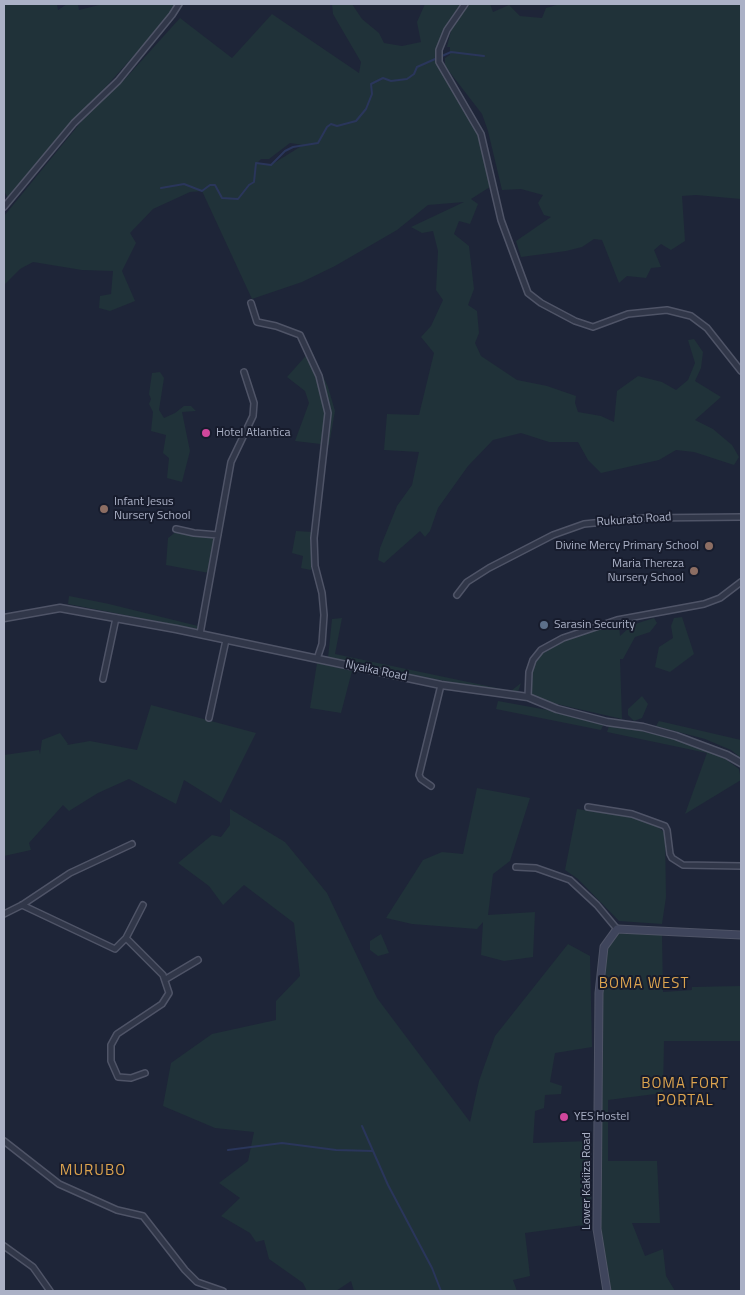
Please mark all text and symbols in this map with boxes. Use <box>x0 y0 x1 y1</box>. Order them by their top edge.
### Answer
place label: Hotel Atlantica <box>216 426 290 440</box>
marker: Hotel Atlantica <box>200 427 212 439</box>
place label: Infant Jesus Nursery School <box>114 495 190 523</box>
marker: Infant Jesus Nursery School <box>98 503 110 515</box>
street label: Rukurato Road <box>596 510 672 530</box>
place label: Divine Mercy Primary School <box>555 539 699 553</box>
marker: Divine Mercy Primary School <box>703 540 715 552</box>
place label: Maria Thereza Nursery School <box>608 557 684 585</box>
marker: Maria Thereza Nursery School <box>688 565 700 577</box>
place label: Sarasin Security <box>554 618 635 632</box>
marker: Sarasin Security <box>538 619 550 631</box>
street label: Nyaika Road <box>344 657 408 685</box>
district label: BOMA WEST <box>598 975 690 993</box>
district label: BOMA FORT PORTAL <box>640 1075 730 1110</box>
place label: YES Hostel <box>574 1110 629 1124</box>
marker: YES Hostel <box>558 1111 570 1123</box>
street label: Lower Kakiiza Road <box>580 1132 594 1230</box>
district label: MURUBO <box>59 1162 127 1180</box>

